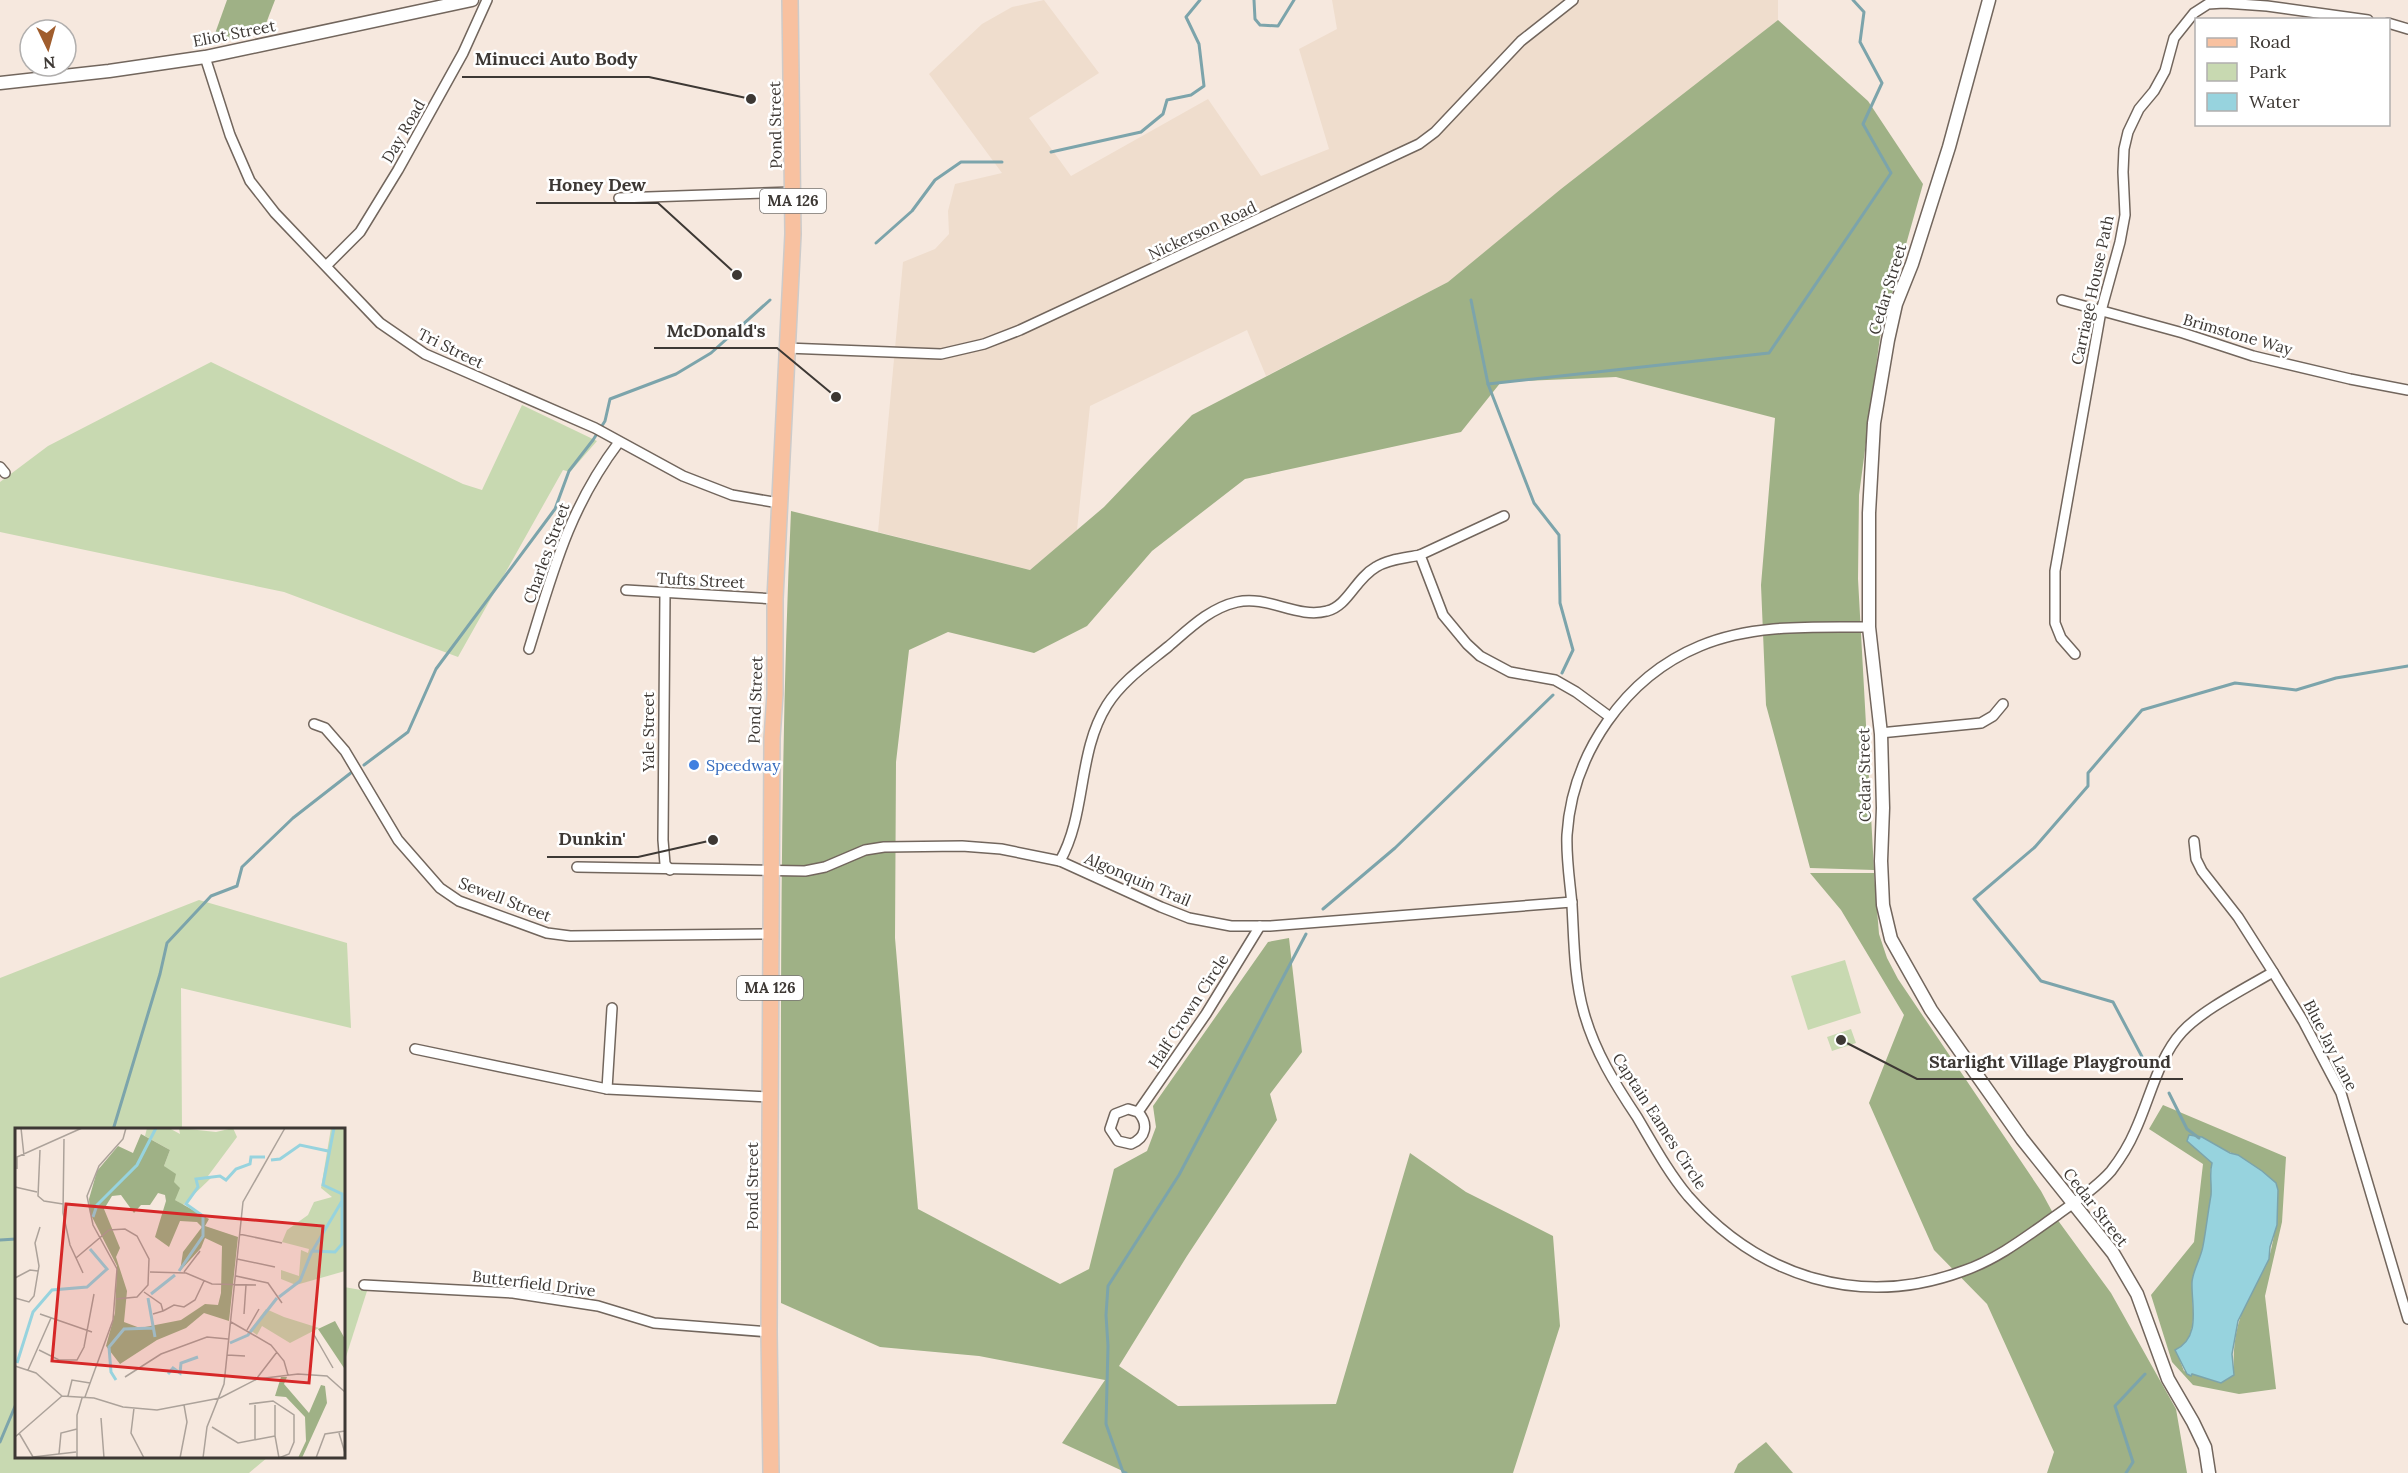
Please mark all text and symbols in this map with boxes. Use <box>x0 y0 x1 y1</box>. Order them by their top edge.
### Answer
street label: Eliot Street <box>191 15 278 51</box>
north arrow <box>18 18 78 78</box>
legend <box>2195 18 2390 126</box>
text: Road <box>2249 30 2291 53</box>
callout: Minucci Auto Body <box>462 41 649 77</box>
text: Minucci Auto Body <box>475 47 637 70</box>
text: N <box>42 52 56 73</box>
text: Park <box>2249 60 2287 83</box>
street label: Pond Street <box>764 80 786 169</box>
text: Water <box>2249 90 2300 113</box>
street label: Day Road <box>377 95 429 166</box>
callout: Honey Dew <box>536 167 658 203</box>
text: Honey Dew <box>548 173 646 196</box>
road number: MA 126 <box>760 189 826 213</box>
street label: Nickerson Road <box>1145 196 1260 264</box>
street label: Carriage House Path <box>2066 213 2118 367</box>
street label: Cedar Street <box>1864 240 1911 337</box>
street label: Brimstone Way <box>2181 309 2296 359</box>
callout: McDonald's <box>654 312 777 348</box>
text: McDonald's <box>666 319 766 342</box>
street label: Tri Street <box>415 323 488 373</box>
street label: Charles Street <box>518 499 574 606</box>
street label: Tufts Street <box>656 568 746 592</box>
street label: Pond Street <box>743 655 767 744</box>
street label: Yale Street <box>638 691 658 773</box>
street label: Cedar Street <box>1853 727 1875 822</box>
place label: Speedway <box>706 755 781 775</box>
marker: Speedway <box>687 758 701 772</box>
callout: Dunkin' <box>547 821 638 857</box>
text: Dunkin' <box>558 827 626 850</box>
street label: Algonquin Trail <box>1081 847 1194 910</box>
street label: Sewell Street <box>456 872 555 926</box>
street label: Half Crown Circle <box>1144 950 1233 1072</box>
road number: MA 126 <box>737 976 803 1000</box>
street label: Blue Jay Lane <box>2300 996 2363 1094</box>
callout: Starlight Village Playground <box>1917 1043 2183 1079</box>
street label: Captain Eames Circle <box>1608 1049 1712 1193</box>
text: Starlight Village Playground <box>1929 1050 2171 1073</box>
inset map <box>15 1128 345 1458</box>
street label: Pond Street <box>742 1141 762 1230</box>
street label: Cedar Street <box>2059 1164 2133 1251</box>
street label: Butterfield Drive <box>471 1265 597 1301</box>

